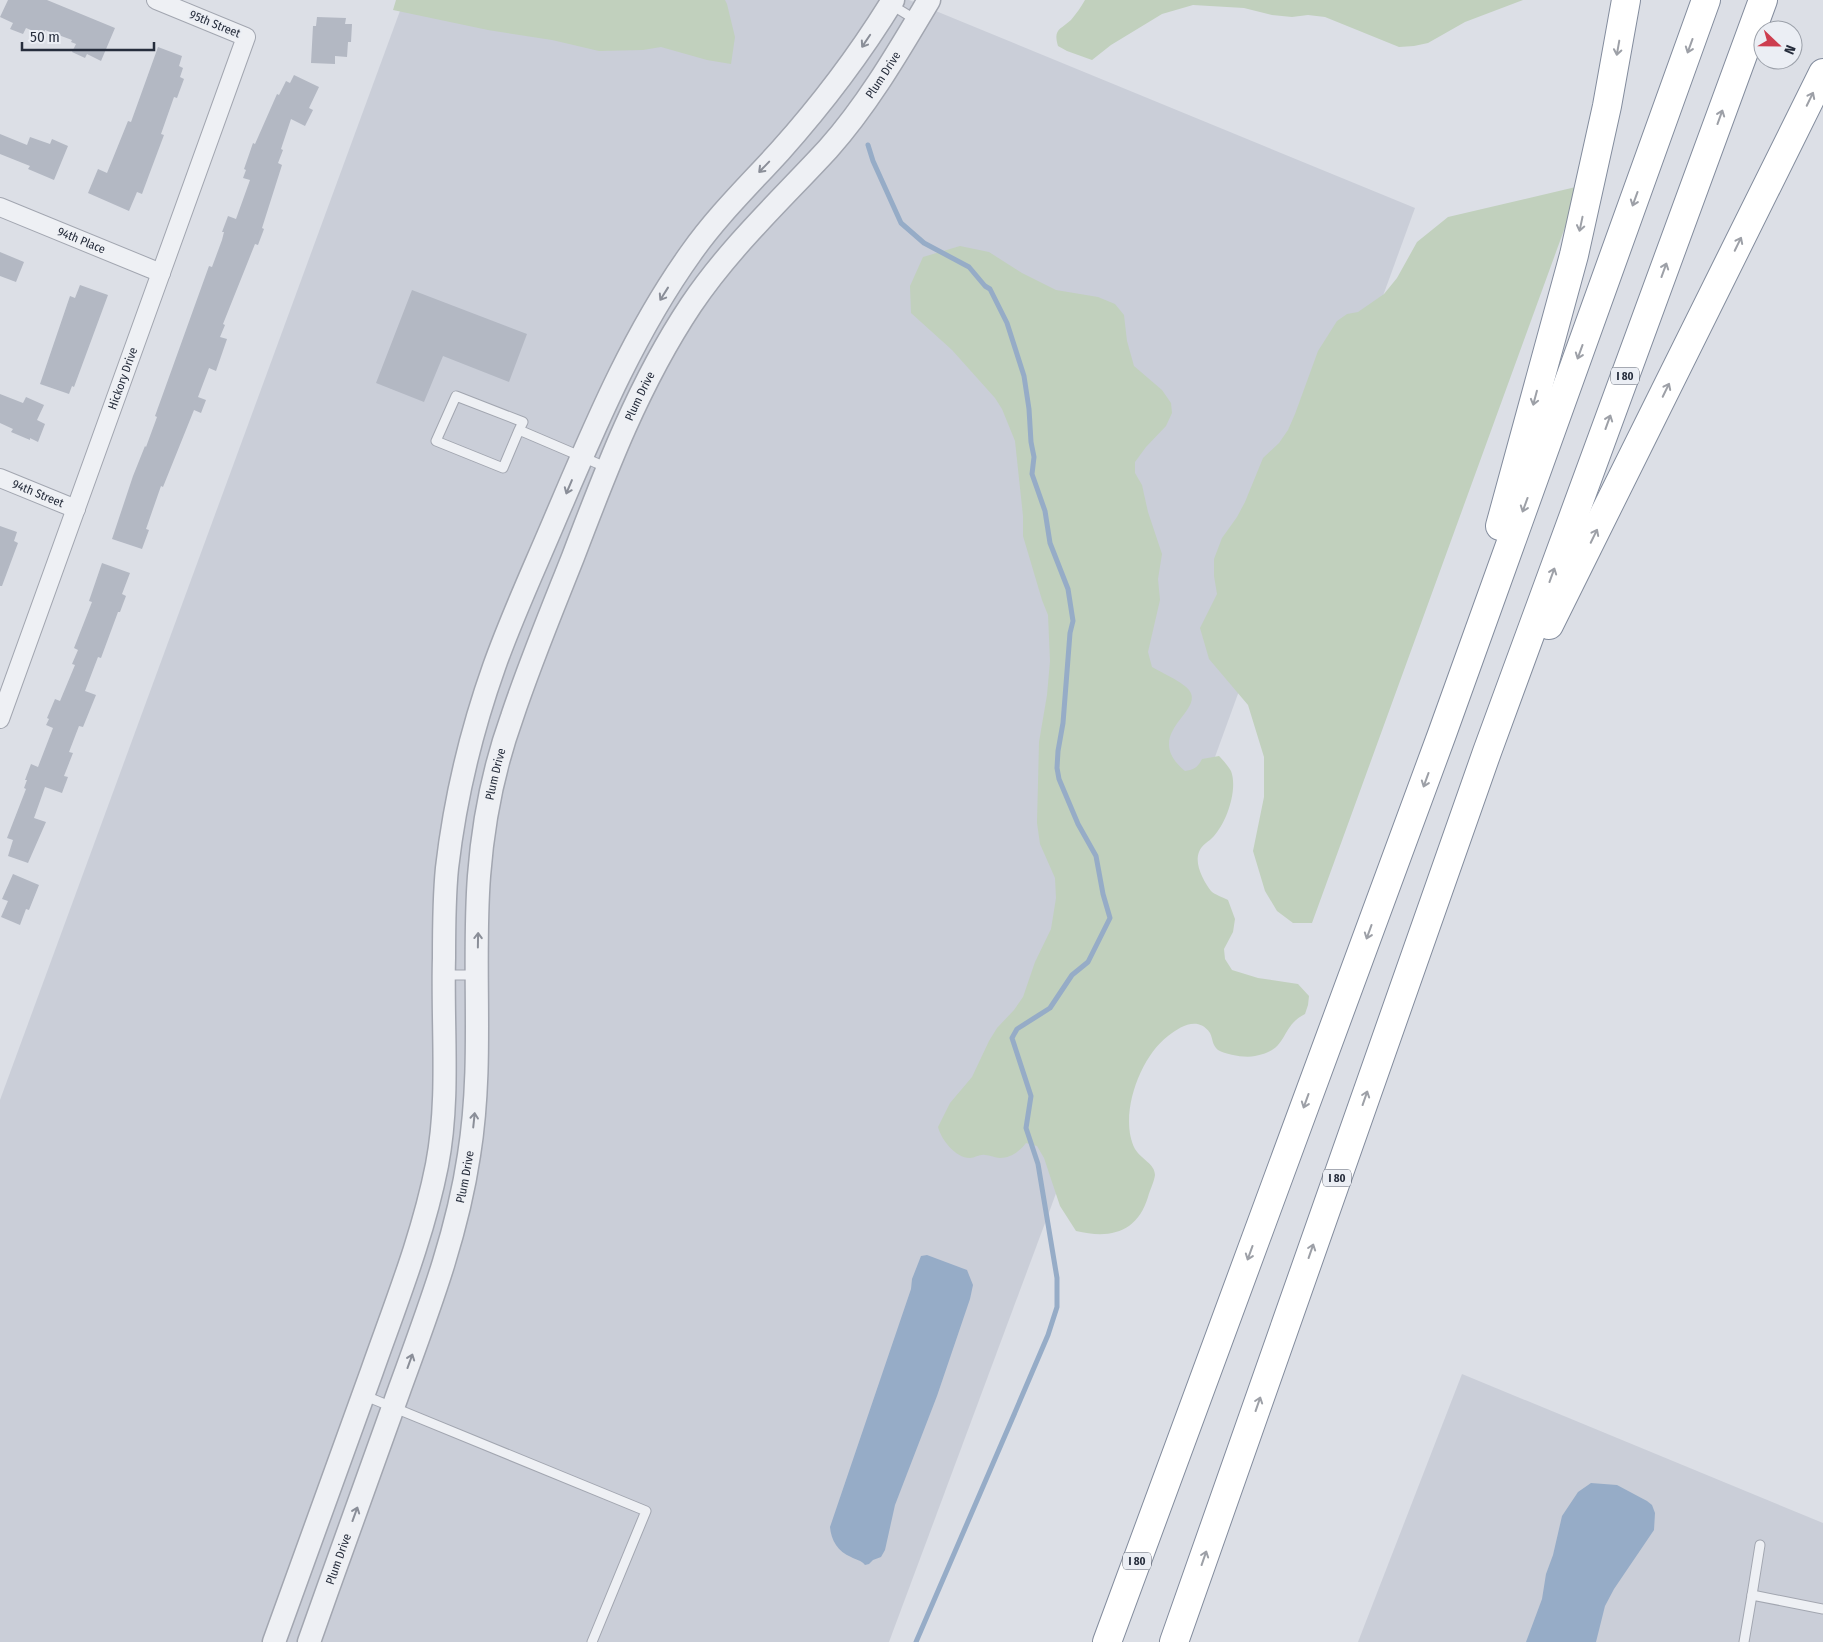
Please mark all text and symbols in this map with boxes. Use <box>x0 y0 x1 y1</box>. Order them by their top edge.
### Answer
street label: 95th Street <box>187 7 243 41</box>
scale bar <box>22 20 155 52</box>
north arrow <box>1753 20 1803 70</box>
text: 50 m <box>30 28 60 46</box>
one-way arrow <box>861 34 871 48</box>
one-way arrow <box>1685 38 1694 53</box>
one-way arrow <box>1612 40 1622 56</box>
text: N <box>1780 43 1799 57</box>
street label: Plum Drive <box>863 49 903 101</box>
one-way arrow <box>1806 92 1815 107</box>
one-way arrow <box>1716 110 1726 125</box>
one-way arrow <box>758 161 770 173</box>
one-way arrow <box>1630 191 1639 206</box>
one-way arrow <box>1576 216 1585 232</box>
street label: 94th Place <box>55 224 108 256</box>
one-way arrow <box>1733 237 1743 252</box>
one-way arrow <box>1660 262 1669 278</box>
one-way arrow <box>658 287 668 301</box>
one-way arrow <box>1575 344 1584 359</box>
street label: Hickory Drive <box>105 345 140 411</box>
road number: I 80 <box>1611 368 1639 384</box>
street label: Plum Drive <box>622 369 658 423</box>
one-way arrow <box>1662 383 1671 398</box>
one-way arrow <box>1530 390 1539 406</box>
one-way arrow <box>1604 415 1613 430</box>
street label: 94th Street <box>10 477 66 510</box>
one-way arrow <box>564 479 574 494</box>
one-way arrow <box>1520 496 1529 512</box>
one-way arrow <box>1589 528 1599 543</box>
one-way arrow <box>1548 567 1557 583</box>
street label: Plum Drive <box>482 746 509 801</box>
one-way arrow <box>1420 772 1430 787</box>
one-way arrow <box>1364 924 1373 939</box>
one-way arrow <box>473 932 483 948</box>
one-way arrow <box>1361 1090 1370 1106</box>
one-way arrow <box>1301 1093 1310 1108</box>
one-way arrow <box>469 1112 478 1128</box>
street label: Plum Drive <box>453 1150 477 1205</box>
road number: I 80 <box>1323 1170 1351 1186</box>
one-way arrow <box>1307 1243 1317 1259</box>
one-way arrow <box>1245 1245 1254 1261</box>
one-way arrow <box>406 1354 415 1369</box>
one-way arrow <box>1254 1397 1263 1412</box>
one-way arrow <box>351 1507 360 1522</box>
street label: Plum Drive <box>323 1532 354 1586</box>
one-way arrow <box>1200 1550 1209 1566</box>
road number: I 80 <box>1123 1552 1151 1570</box>

